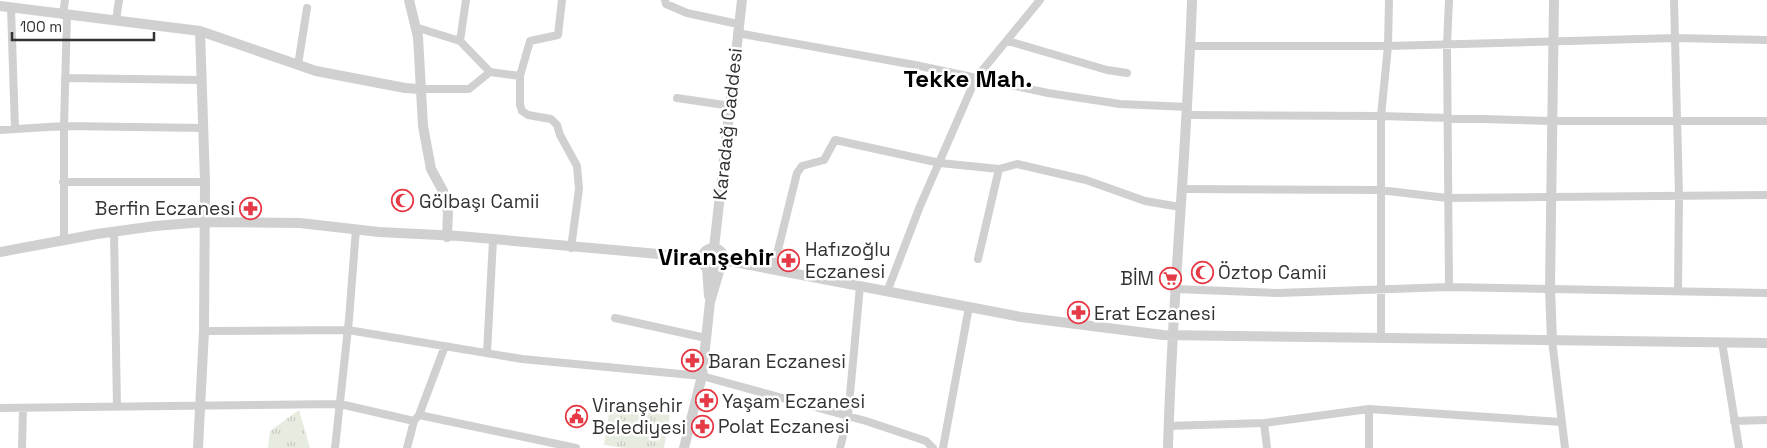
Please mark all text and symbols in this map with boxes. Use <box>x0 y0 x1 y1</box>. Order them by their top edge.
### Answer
scale bar <box>12 10 155 42</box>
text: 100 m <box>20 17 62 36</box>
street label: Karadağ Caddesi <box>707 47 748 202</box>
district label: Tekke Mah. <box>904 63 1032 94</box>
mosque icon: Gölbaşı Camii <box>391 189 415 213</box>
place label: Gölbaşı Camii <box>419 189 539 214</box>
place label: Berfin Eczanesi <box>95 196 235 221</box>
pharmacy icon: Berfin Eczanesi <box>239 196 263 220</box>
place label: Hafızoğlu Eczanesi <box>805 237 891 284</box>
district label: Viranşehir <box>658 241 774 272</box>
pharmacy icon: Hafızoğlu Eczanesi <box>777 248 801 272</box>
mosque icon: Öztop Camii <box>1190 260 1214 284</box>
place label: Öztop Camii <box>1218 260 1327 285</box>
place label: BİM <box>1120 266 1154 291</box>
supermarket icon: BİM <box>1158 266 1182 290</box>
pharmacy icon: Erat Eczanesi <box>1066 301 1090 325</box>
place label: Erat Eczanesi <box>1094 301 1216 326</box>
pharmacy icon: Baran Eczanesi <box>680 349 704 373</box>
place label: Baran Eczanesi <box>708 349 846 374</box>
pharmacy icon: Yaşam Eczanesi <box>694 389 718 413</box>
place label: Yaşam Eczanesi <box>722 389 865 414</box>
place label: Viranşehir Belediyesi <box>592 393 686 440</box>
public building icon: Viranşehir Belediyesi <box>564 404 588 428</box>
pharmacy icon: Polat Eczanesi <box>690 414 714 438</box>
place label: Polat Eczanesi <box>718 414 850 439</box>

